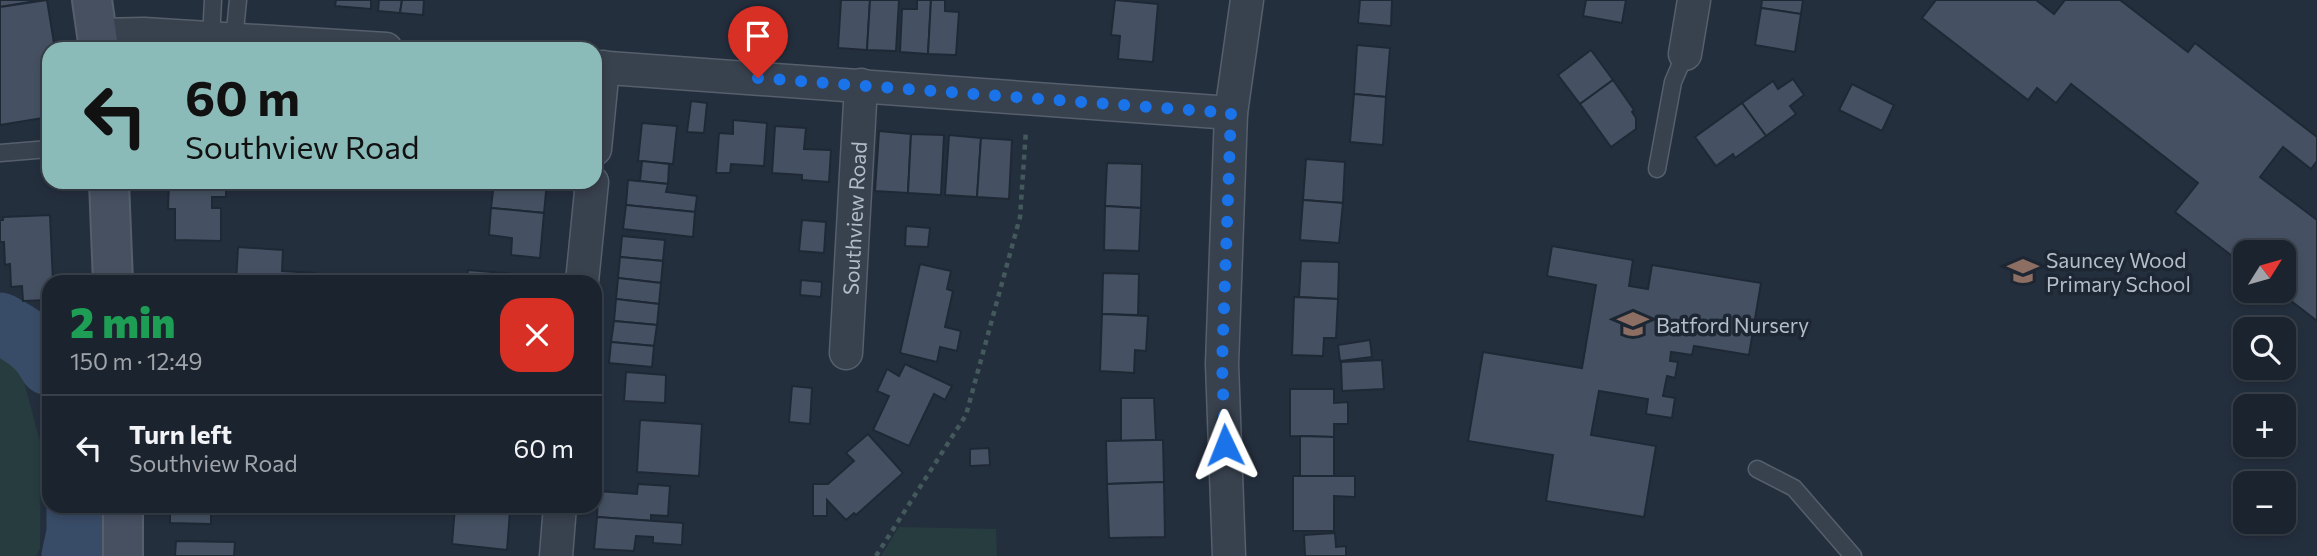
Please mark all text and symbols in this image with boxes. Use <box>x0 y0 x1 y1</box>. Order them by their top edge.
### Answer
pin <box>728 6 788 78</box>
icon: arrive <box>739 17 777 55</box>
text: 60 m <box>185 66 300 126</box>
icon: left <box>70 70 161 161</box>
text: Southview Road <box>185 126 419 166</box>
street label: Southview Road <box>837 141 870 296</box>
north arrow <box>2233 240 2296 303</box>
map controls <box>2233 240 2296 534</box>
place label: Sauncey Wood Primary School <box>2046 247 2191 296</box>
school or university icon: Sauncey Wood Primary School <box>2006 254 2040 288</box>
text: 2 min <box>70 295 176 347</box>
button: close <box>500 298 574 372</box>
school or university icon: Batford Nursery <box>1616 307 1650 341</box>
place label: Batford Nursery <box>1656 312 1809 337</box>
button: search <box>2233 317 2296 380</box>
text: 150 m · 12:49 <box>70 347 203 375</box>
button: + <box>2233 394 2296 457</box>
position arrow <box>1188 408 1262 482</box>
text: Turn left <box>129 418 232 449</box>
icon: left <box>70 429 108 467</box>
text: 60 m <box>514 432 574 463</box>
text: Southview Road <box>129 449 298 477</box>
button: − <box>2233 471 2296 534</box>

